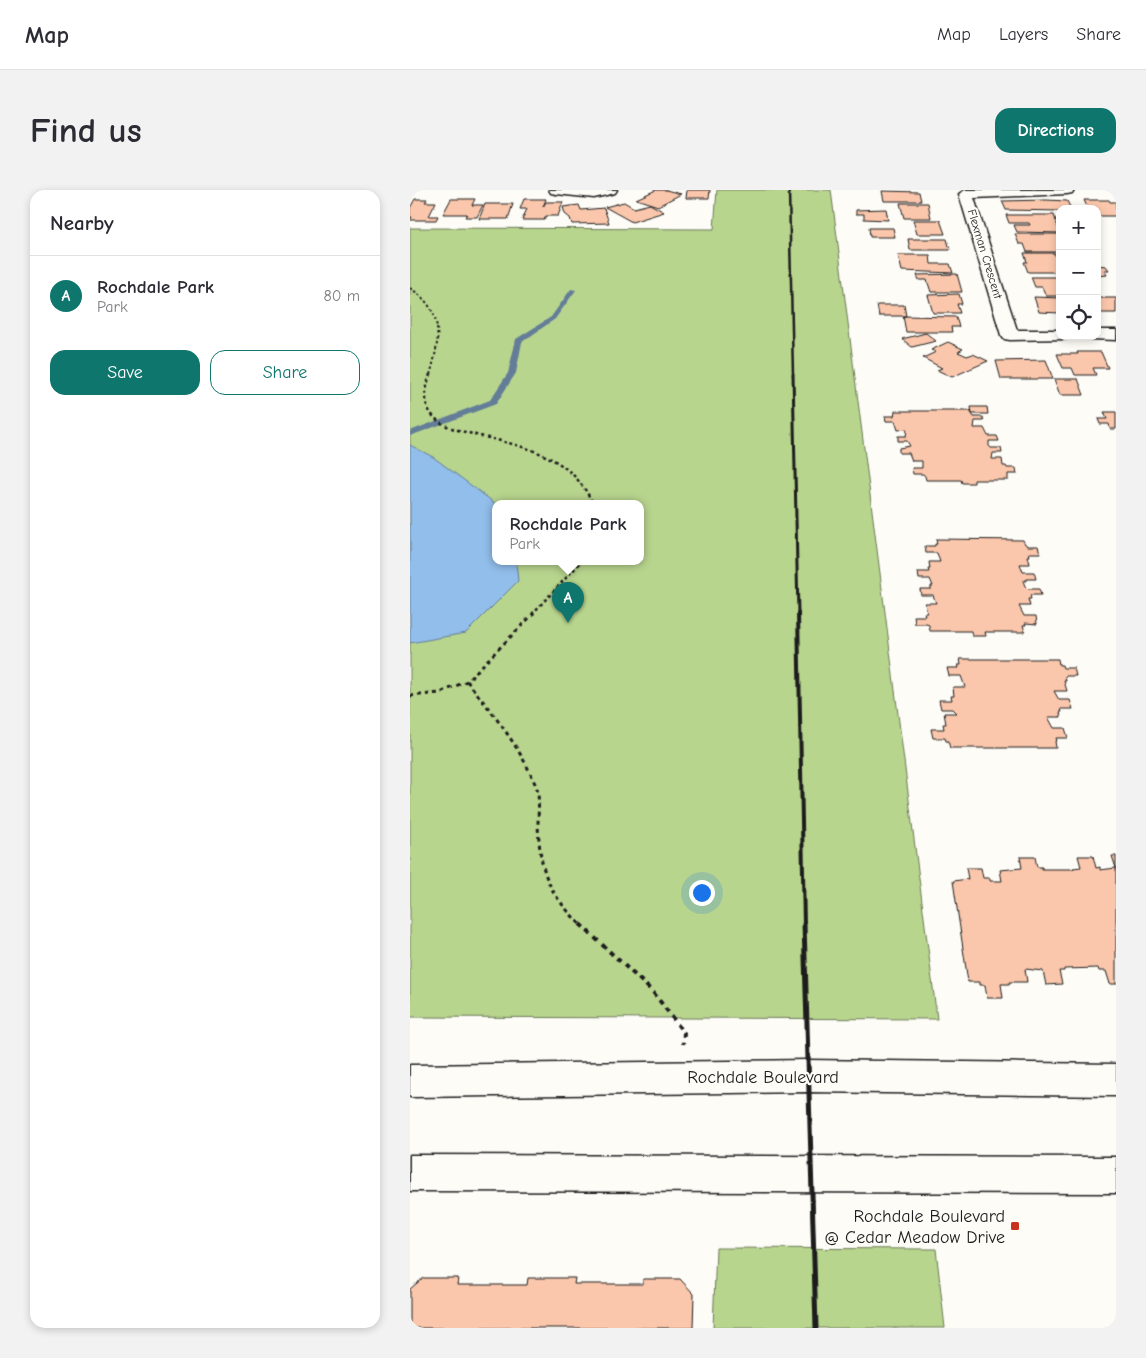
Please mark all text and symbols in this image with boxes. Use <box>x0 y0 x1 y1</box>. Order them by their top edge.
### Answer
text: Map <box>25 21 69 49</box>
text: Map <box>937 24 971 45</box>
text: Layers <box>999 24 1048 45</box>
text: Share <box>1076 24 1121 45</box>
button: Directions <box>995 108 1116 153</box>
text: Find us <box>30 110 142 151</box>
map controls <box>1056 205 1101 340</box>
button: + <box>1056 205 1101 250</box>
street label: Flexman Crescent <box>965 208 1005 301</box>
text: Nearby <box>50 211 114 235</box>
button: − <box>1056 250 1101 295</box>
text: Rochdale Park <box>97 276 214 298</box>
text: A <box>62 287 70 305</box>
text: 80 m <box>323 287 360 305</box>
button: locate <box>1056 295 1101 340</box>
text: Park <box>97 298 128 316</box>
button: Save <box>50 350 200 395</box>
button: Share <box>210 350 360 395</box>
popup <box>492 500 644 565</box>
text: Rochdale Park <box>509 513 627 535</box>
text: Park <box>509 535 540 553</box>
pin: A <box>552 582 584 623</box>
your location <box>689 880 715 906</box>
street label: Rochdale Boulevard <box>687 1067 839 1088</box>
place label: Rochdale Boulevard @ Cedar Meadow Drive <box>824 1206 1005 1248</box>
marker: Rochdale Boulevard @ Cedar Meadow Drive <box>1009 1220 1021 1232</box>

